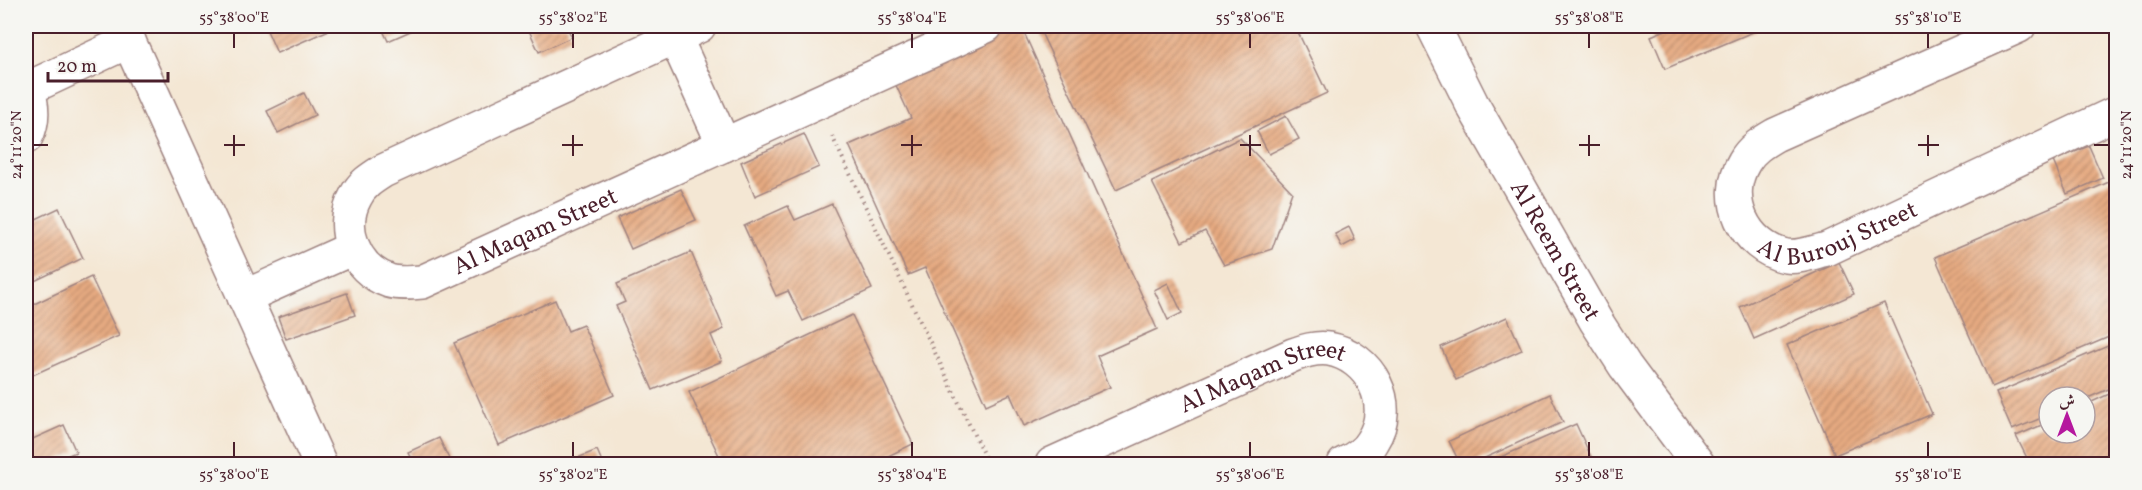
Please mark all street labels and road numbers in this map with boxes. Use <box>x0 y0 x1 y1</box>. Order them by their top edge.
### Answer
street label: Al Reem Street <box>1500 175 1608 328</box>
street label: Al Maqam Street <box>448 180 624 285</box>
street label: Al Burouj Street <box>1750 194 1923 276</box>
street label: Al Maqam Street <box>1175 333 1351 423</box>

